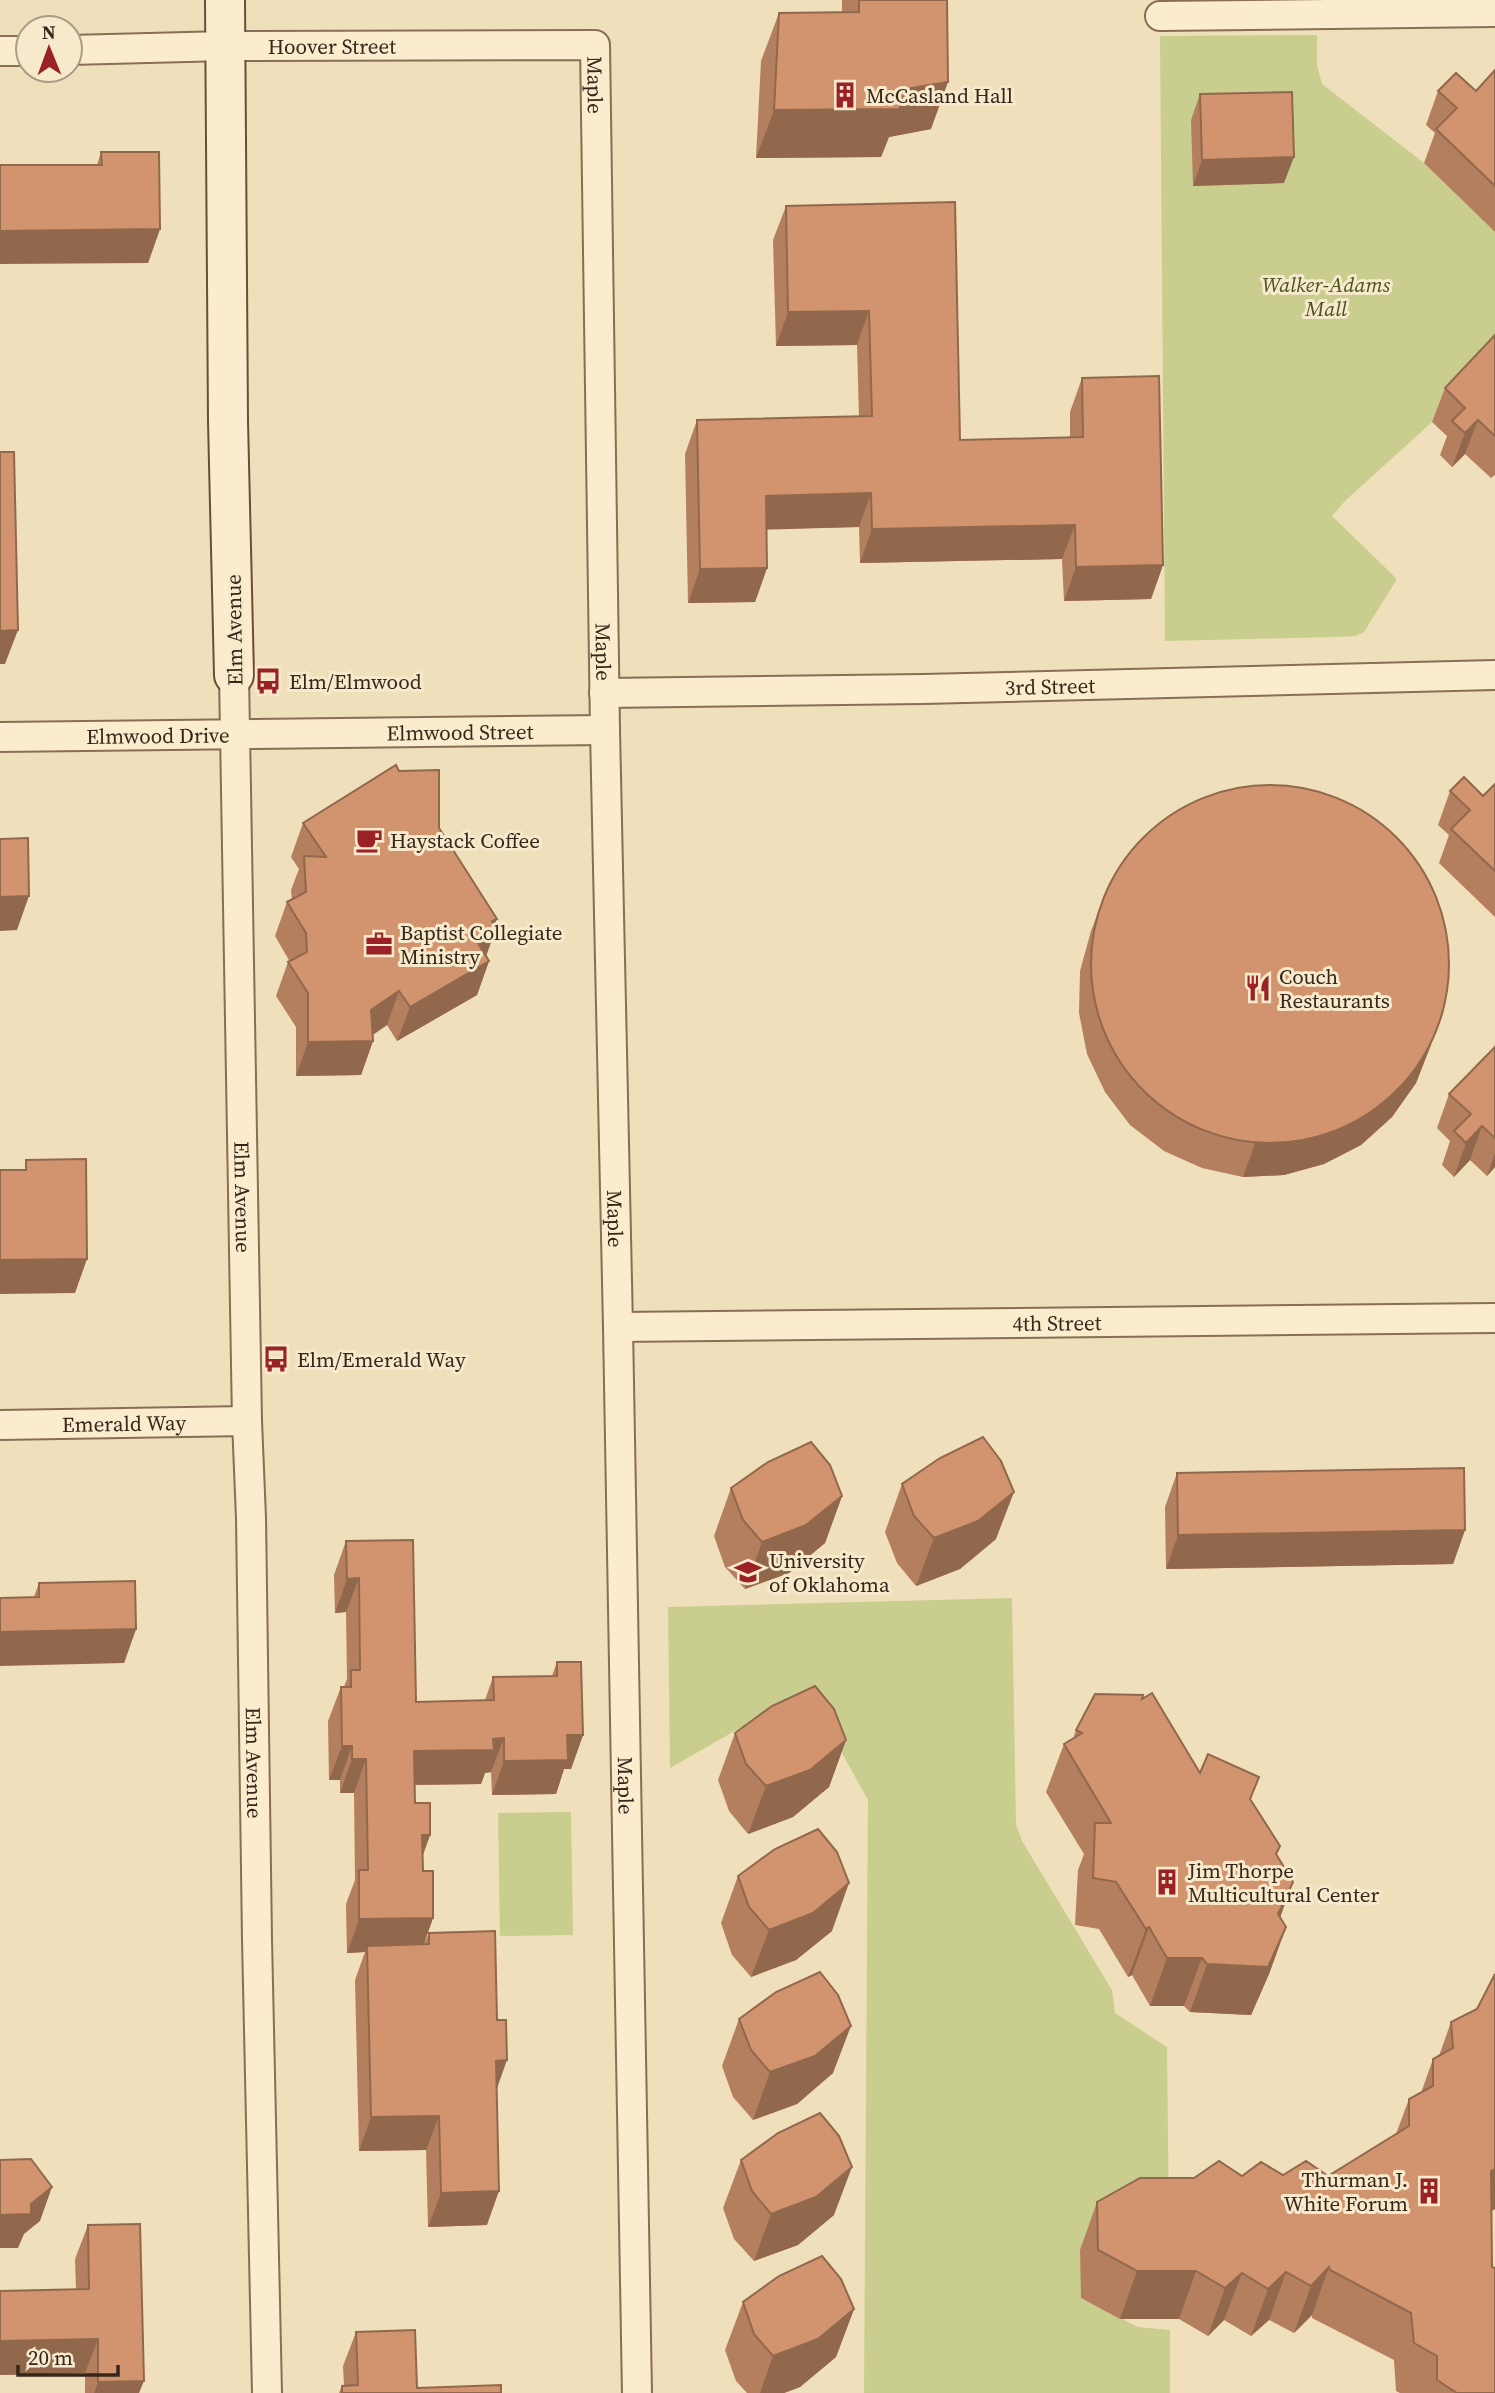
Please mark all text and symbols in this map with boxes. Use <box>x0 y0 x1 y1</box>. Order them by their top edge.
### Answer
north arrow <box>14 14 84 84</box>
text: N <box>42 19 56 45</box>
street label: Hoover Street <box>268 31 396 60</box>
street label: Maple <box>581 56 611 114</box>
building icon: McCasland Hall <box>830 80 860 110</box>
place label: McCasland Hall <box>866 81 1013 110</box>
park label: Walker-Adams Mall <box>1262 270 1390 323</box>
street label: Elm Avenue <box>219 574 249 686</box>
street label: Maple <box>589 623 619 681</box>
bus stop icon: Elm/Elmwood <box>253 666 283 696</box>
place label: Elm/Elmwood <box>289 667 422 696</box>
street label: 3rd Street <box>1004 670 1096 701</box>
street label: Elmwood Street <box>386 716 534 747</box>
street label: Elmwood Drive <box>86 720 230 751</box>
cafe icon: Haystack Coffee <box>354 825 384 855</box>
place label: Haystack Coffee <box>390 826 540 855</box>
place label: Baptist Collegiate Ministry <box>400 918 563 971</box>
office icon: Baptist Collegiate Ministry <box>364 929 394 959</box>
place label: Couch Restaurants <box>1279 962 1390 1015</box>
restaurant icon: Couch Restaurants <box>1243 973 1273 1003</box>
street label: Elm Avenue <box>228 1141 259 1253</box>
street label: Maple <box>601 1190 631 1248</box>
street label: 4th Street <box>1012 1308 1102 1337</box>
bus stop icon: Elm/Emerald Way <box>261 1344 291 1374</box>
place label: Elm/Emerald Way <box>297 1345 466 1374</box>
street label: Emerald Way <box>62 1407 186 1438</box>
place label: University of Oklahoma <box>769 1546 890 1599</box>
school or university icon: University of Oklahoma <box>733 1557 763 1587</box>
street label: Elm Avenue <box>239 1707 270 1819</box>
street label: Maple <box>611 1756 641 1815</box>
place label: Jim Thorpe Multicultural Center <box>1187 1856 1380 1909</box>
building icon: Jim Thorpe Multicultural Center <box>1152 1867 1182 1897</box>
place label: Thurman J. White Forum <box>1284 2165 1408 2218</box>
building icon: Thurman J. White Forum <box>1414 2176 1444 2206</box>
scale bar <box>18 2334 117 2378</box>
text: 20 m <box>28 2343 73 2372</box>

